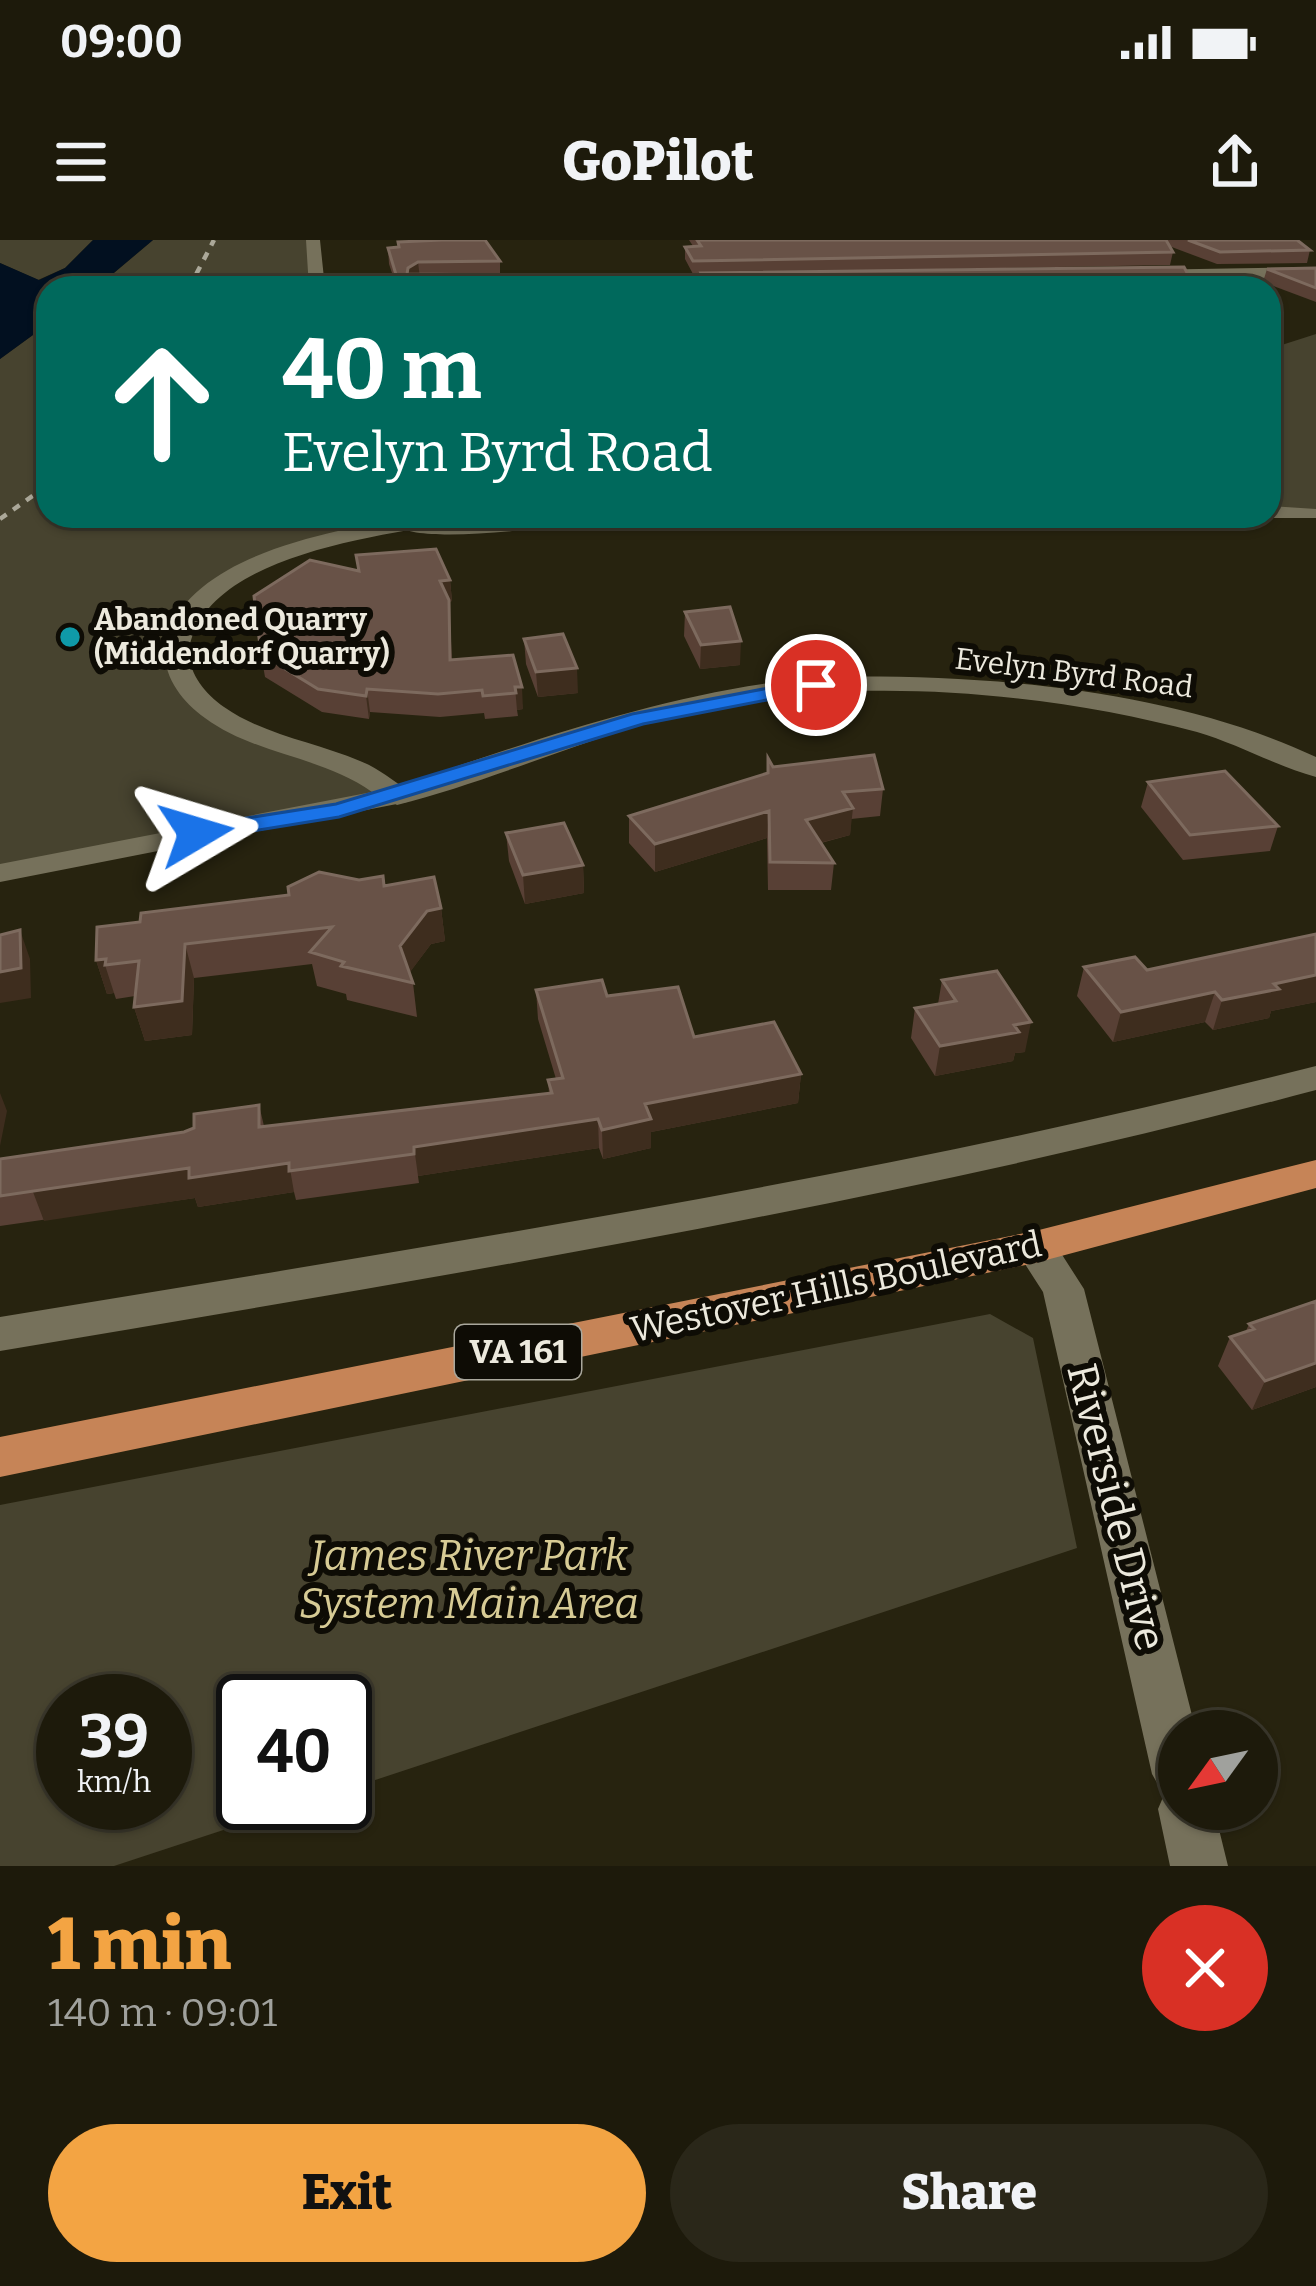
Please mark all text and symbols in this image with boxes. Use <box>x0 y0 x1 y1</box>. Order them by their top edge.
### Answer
text: 09:00 <box>60 15 183 69</box>
icon: menu <box>48 129 114 195</box>
icon: share <box>1202 129 1268 195</box>
text: GoPilot <box>562 130 754 194</box>
text: 40 m <box>282 319 482 420</box>
icon: ahead <box>84 324 240 480</box>
text: Evelyn Byrd Road <box>282 421 713 485</box>
place label: Abandoned Quarry (Middendorf Quarry) <box>94 602 390 672</box>
marker: Abandoned Quarry (Middendorf Quarry) <box>57 624 83 650</box>
pin <box>765 634 867 736</box>
street label: Evelyn Byrd Road <box>953 641 1195 705</box>
icon: arrive <box>783 652 849 718</box>
position arrow <box>133 770 259 896</box>
street label: Westover Hills Boulevard <box>627 1222 1045 1352</box>
road number: VA 161 <box>455 1325 581 1379</box>
street label: Riverside Drive <box>1056 1359 1176 1655</box>
park label: James River Park System Main Area <box>299 1531 639 1629</box>
speed limit sign: 40 <box>216 1674 372 1830</box>
text: 39 <box>79 1701 149 1773</box>
north arrow <box>1158 1710 1278 1830</box>
map controls <box>1158 1710 1278 1830</box>
text: km/h <box>77 1764 151 1800</box>
text: 1 min <box>48 1902 231 1988</box>
button: close <box>1142 1905 1268 2031</box>
text: 140 m · 09:01 <box>48 1990 277 2036</box>
button: Exit <box>48 2124 646 2262</box>
button: Share <box>670 2124 1268 2262</box>

